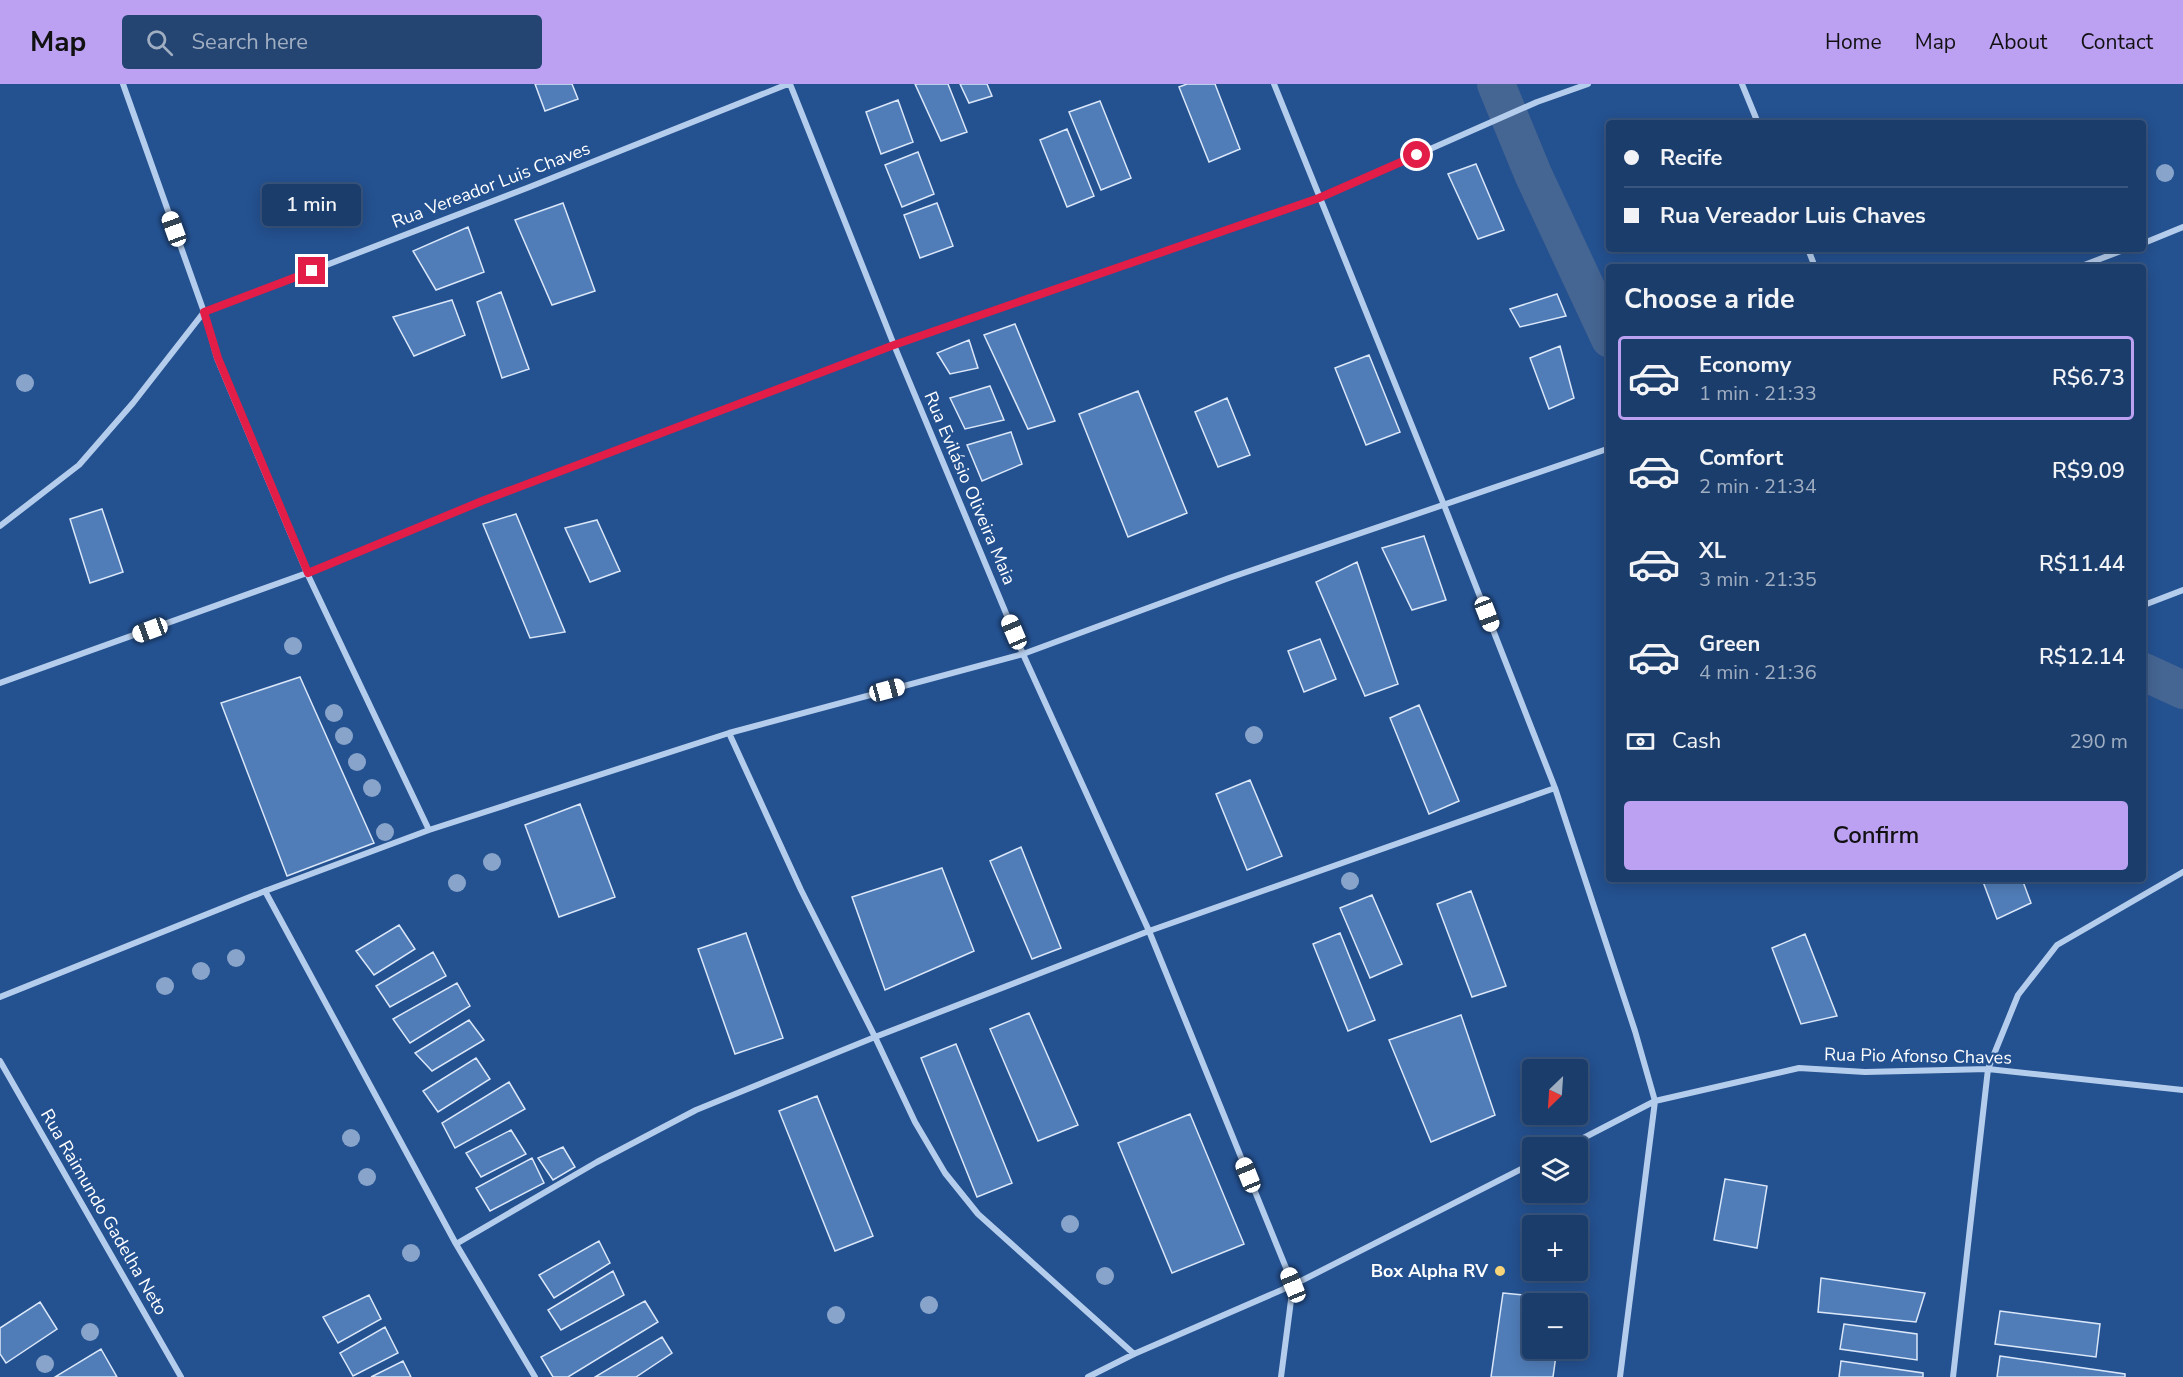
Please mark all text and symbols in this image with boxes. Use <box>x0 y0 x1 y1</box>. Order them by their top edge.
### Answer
search box <box>122 15 542 69</box>
text: Map <box>30 23 86 61</box>
icon: search <box>143 26 176 59</box>
text: Search here <box>191 27 308 57</box>
text: Home <box>1825 28 1882 56</box>
text: Map <box>1915 28 1956 56</box>
text: About <box>1989 28 2047 56</box>
text: Contact <box>2080 28 2153 56</box>
street label: Rua Vereador Luis Chaves <box>388 136 594 234</box>
route start <box>1403 141 1430 168</box>
text: Recife <box>1660 143 1722 173</box>
callout: 1 min <box>262 184 362 226</box>
text: 1 min <box>286 191 337 218</box>
text: Rua Vereador Luis Chaves <box>1660 201 1926 231</box>
car <box>159 209 189 249</box>
route end <box>298 257 325 284</box>
text: Choose a ride <box>1624 281 1795 318</box>
text: Economy <box>1699 350 1791 380</box>
icon: car <box>1627 351 1681 405</box>
text: R$6.73 <box>2052 363 2125 393</box>
text: 1 min · 21:33 <box>1699 380 1817 407</box>
street label: Rua Evilásio Oliveira Maia <box>918 388 1022 588</box>
text: Comfort <box>1699 443 1783 473</box>
icon: car <box>1627 444 1681 498</box>
text: R$9.09 <box>2052 456 2125 486</box>
text: 2 min · 21:34 <box>1699 473 1817 500</box>
text: XL <box>1699 536 1726 566</box>
icon: car <box>1627 537 1681 591</box>
text: R$11.44 <box>2039 549 2125 579</box>
text: 3 min · 21:35 <box>1699 566 1817 593</box>
car <box>1472 594 1502 634</box>
car <box>999 612 1029 652</box>
car <box>130 615 170 645</box>
text: Green <box>1699 629 1760 659</box>
icon: car <box>1627 630 1681 684</box>
text: R$12.14 <box>2039 642 2125 672</box>
text: 4 min · 21:36 <box>1699 659 1817 686</box>
car <box>867 677 907 703</box>
icon: cash <box>1624 725 1657 758</box>
text: Cash <box>1672 726 1721 756</box>
text: 290 m <box>2070 728 2128 755</box>
button: Confirm <box>1624 801 2128 870</box>
street label: Rua Pio Afonso Chaves <box>1824 1042 2012 1070</box>
north arrow <box>1522 1059 1588 1125</box>
map controls <box>1522 1059 1588 1359</box>
street label: Rua Raimundo Gadelha Neto <box>35 1105 173 1319</box>
button: layers <box>1522 1137 1588 1203</box>
car <box>1233 1155 1263 1195</box>
button: + <box>1522 1215 1588 1281</box>
place label: Box Alpha RV <box>1371 1259 1489 1283</box>
marker: Box Alpha RV <box>1493 1264 1507 1278</box>
car <box>1278 1265 1308 1305</box>
button: − <box>1522 1293 1588 1359</box>

